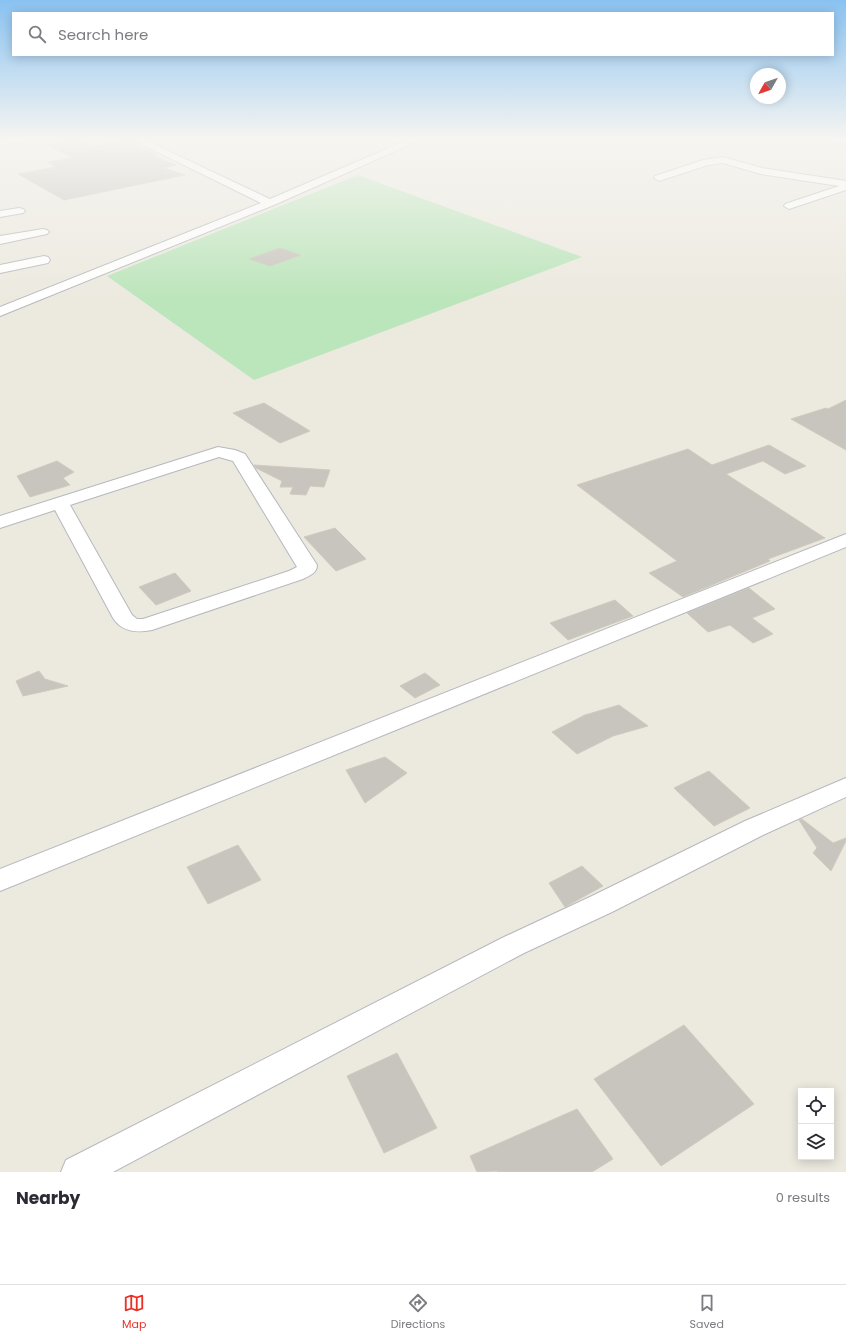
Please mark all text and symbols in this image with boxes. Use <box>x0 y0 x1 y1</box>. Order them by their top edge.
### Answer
search box <box>12 12 834 56</box>
icon: search <box>26 23 48 45</box>
text: Search here <box>58 24 148 45</box>
north arrow <box>750 68 786 104</box>
map controls <box>798 1088 834 1160</box>
button: locate <box>798 1088 834 1124</box>
button: layers <box>798 1124 834 1160</box>
text: Nearby <box>16 1186 80 1210</box>
text: 0 results <box>776 1188 830 1207</box>
tab: Map <box>122 1292 146 1333</box>
tab: Directions <box>391 1292 445 1333</box>
tab: Saved <box>690 1292 724 1333</box>

